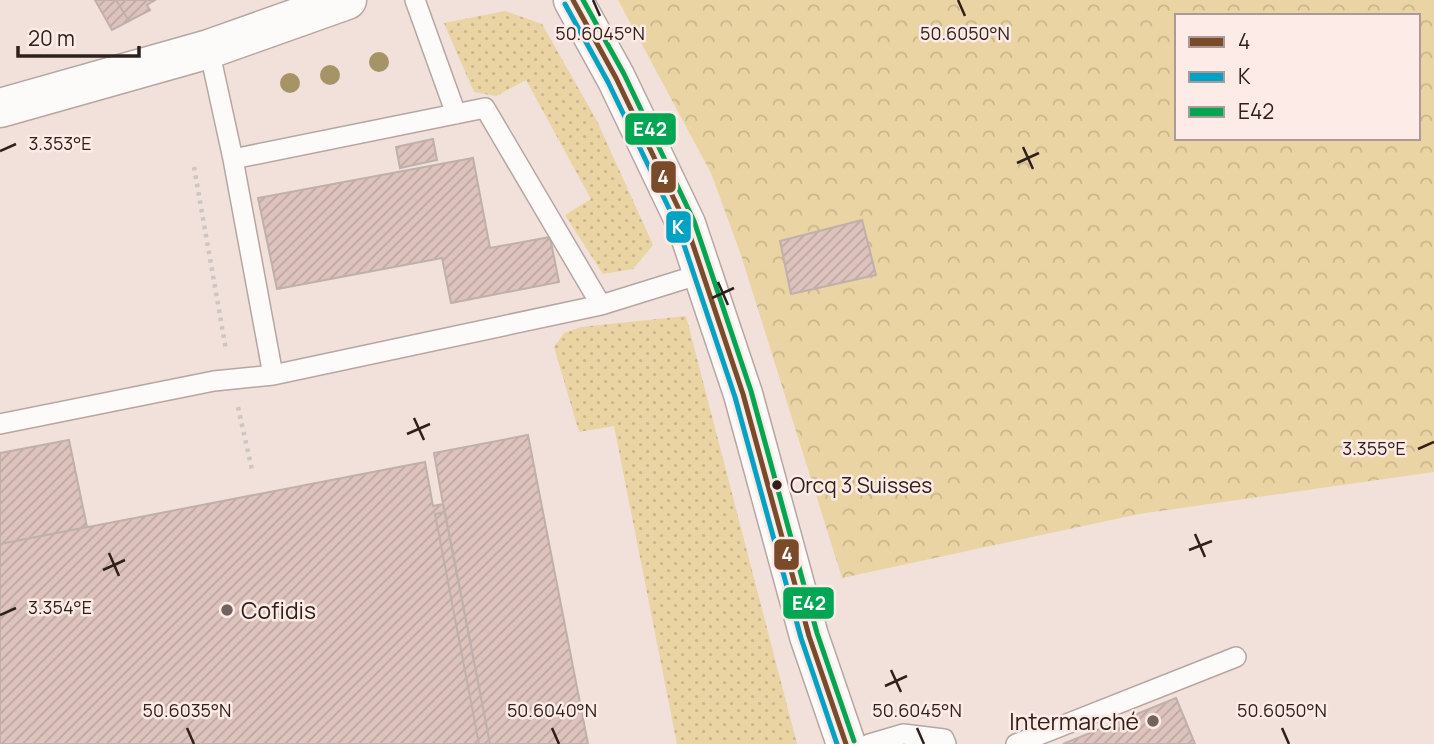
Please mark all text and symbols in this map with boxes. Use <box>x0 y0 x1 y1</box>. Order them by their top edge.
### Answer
scale bar <box>18 14 138 58</box>
legend <box>1175 14 1420 140</box>
text: 50.6045°N <box>555 21 645 45</box>
text: 50.6050°N <box>920 21 1010 45</box>
text: 20 m <box>28 24 75 52</box>
text: 4 <box>1238 27 1250 55</box>
text: K <box>1238 62 1251 90</box>
text: E42 <box>1238 97 1274 125</box>
line badge: E42 <box>624 112 677 146</box>
text: E42 <box>633 116 667 142</box>
text: 3.353°E <box>28 131 92 155</box>
line badge: 4 <box>650 160 677 194</box>
text: 4 <box>657 164 669 190</box>
line badge: K <box>665 210 692 244</box>
text: K <box>672 214 685 240</box>
text: 3.355°E <box>1342 436 1406 460</box>
place label: Orcq 3 Suisses <box>790 471 932 499</box>
marker: Orcq 3 Suisses <box>770 478 784 492</box>
line badge: 4 <box>773 538 800 571</box>
text: 4 <box>781 541 793 567</box>
line badge: E42 <box>782 586 835 620</box>
text: E42 <box>792 590 826 616</box>
place label: Cofidis <box>241 594 316 626</box>
text: 3.354°E <box>28 595 92 619</box>
marker: Cofidis <box>219 602 235 618</box>
text: 50.6035°N <box>143 698 231 722</box>
text: 50.6040°N <box>507 698 597 722</box>
text: 50.6045°N <box>872 698 962 722</box>
text: 50.6050°N <box>1237 698 1327 722</box>
place label: Intermarché <box>1009 705 1139 737</box>
marker: Intermarché <box>1145 713 1161 729</box>

